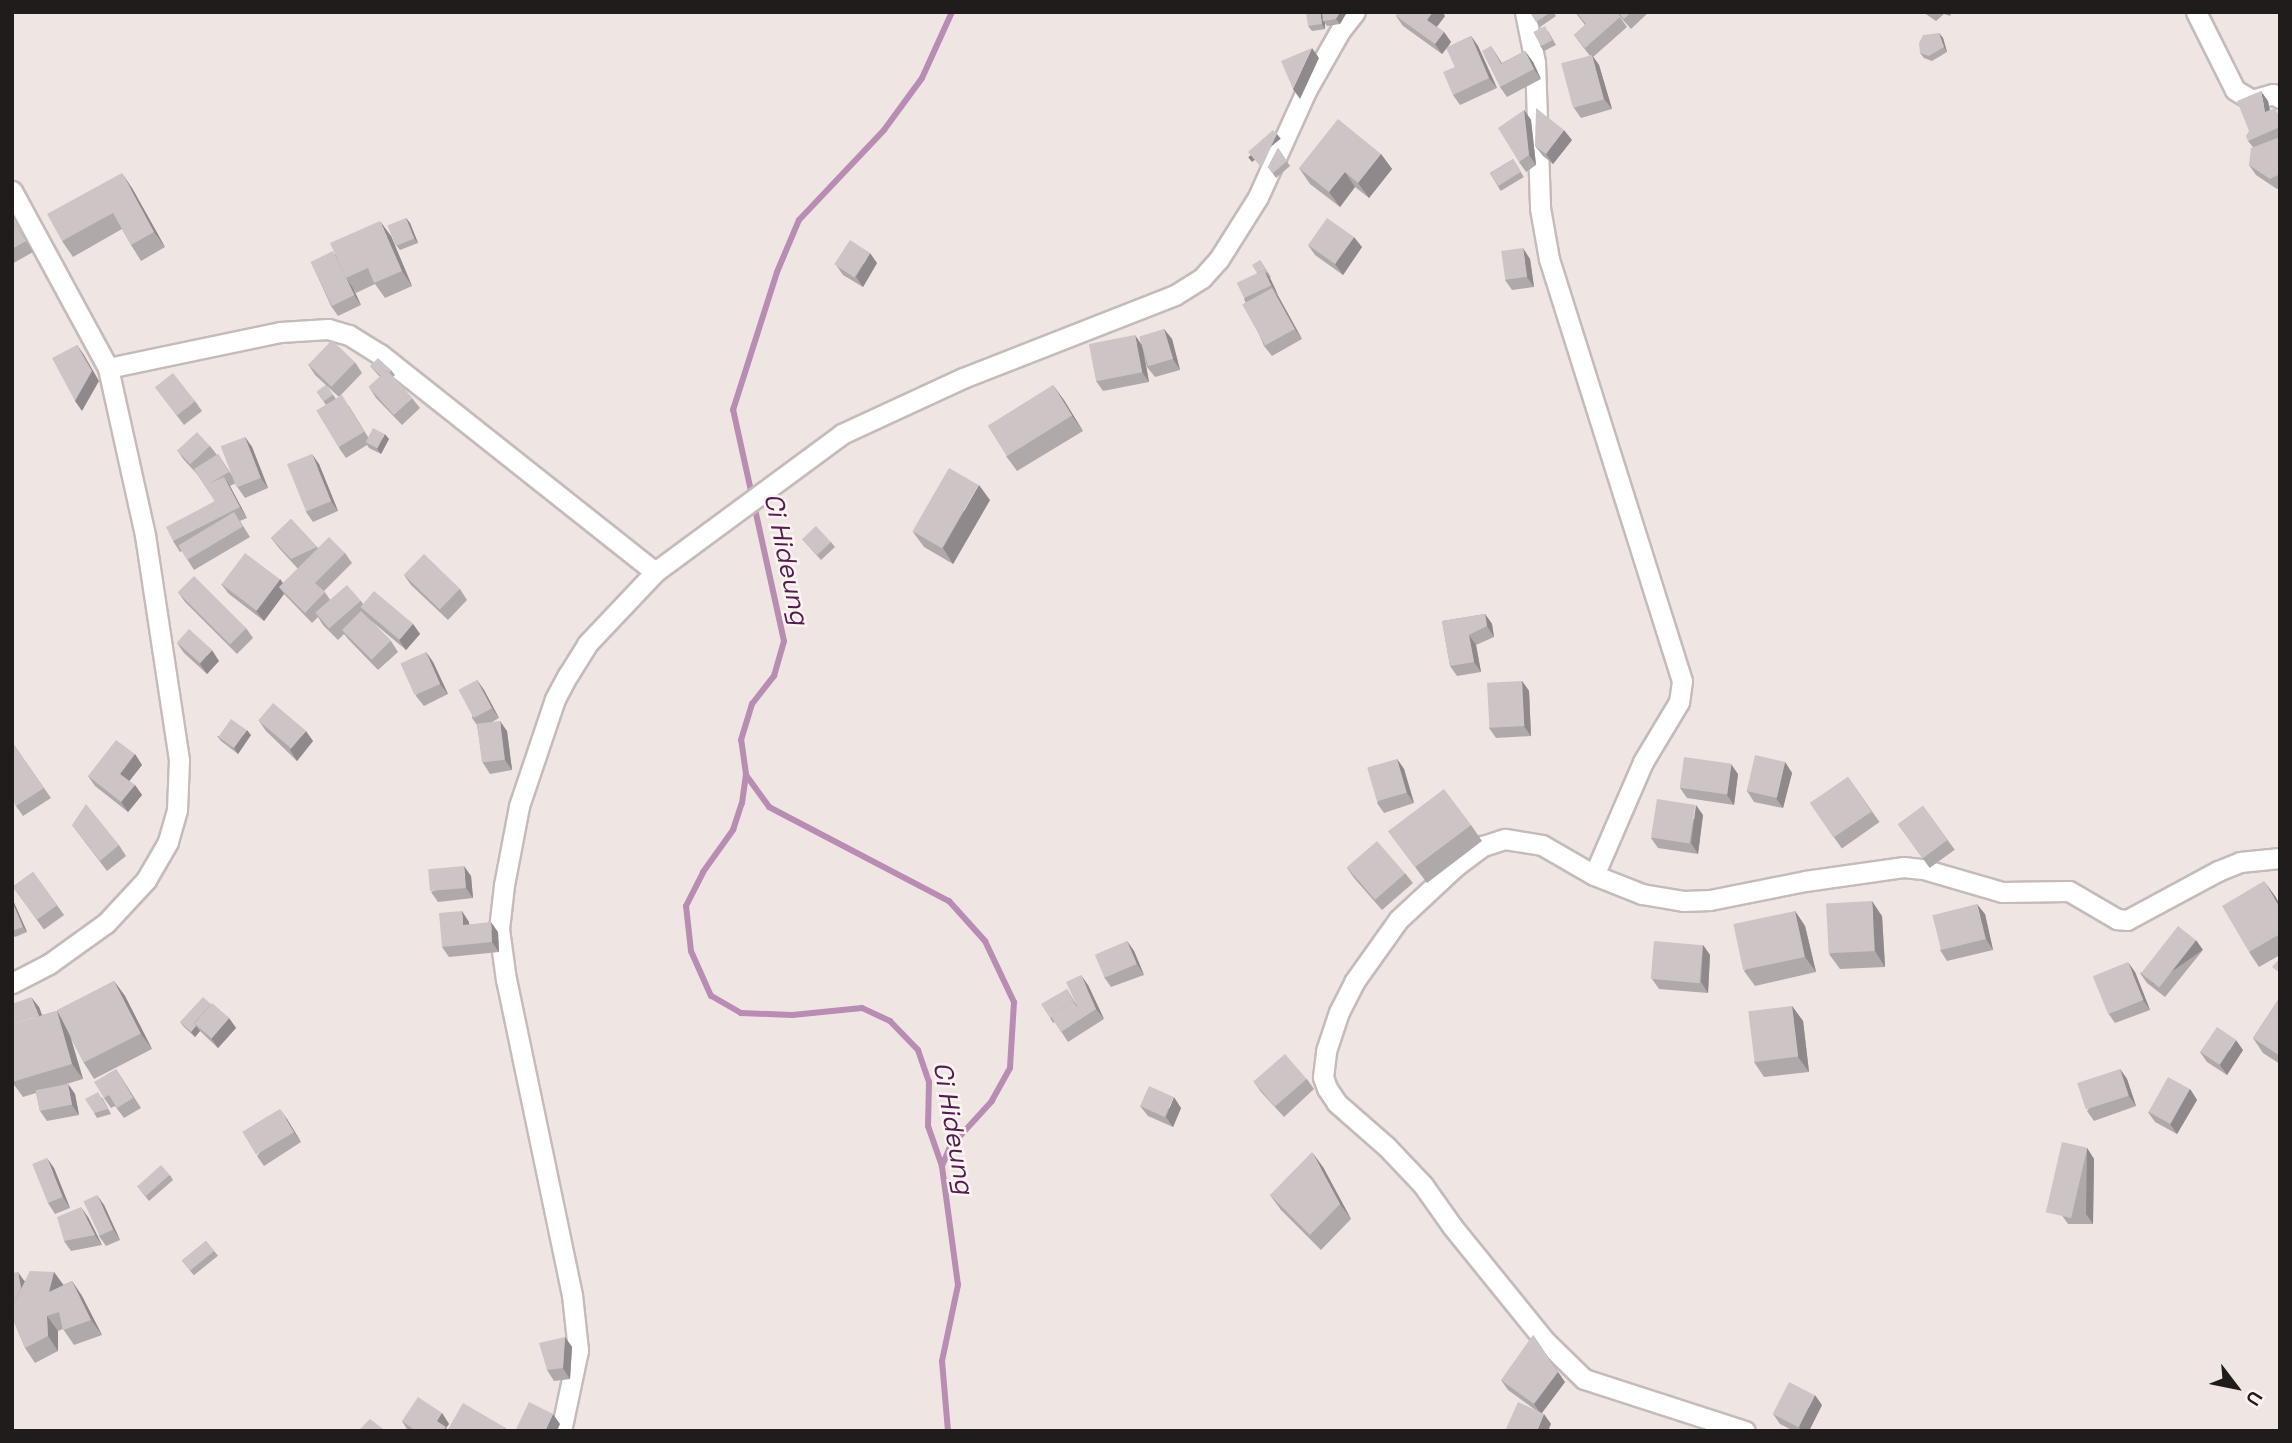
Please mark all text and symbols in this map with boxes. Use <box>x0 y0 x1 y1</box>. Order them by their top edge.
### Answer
water label: Ci Hideung <box>757 490 815 628</box>
water label: Ci Hideung <box>926 1059 980 1197</box>
north arrow <box>2201 1352 2271 1422</box>
text: U <box>2240 1386 2268 1410</box>

